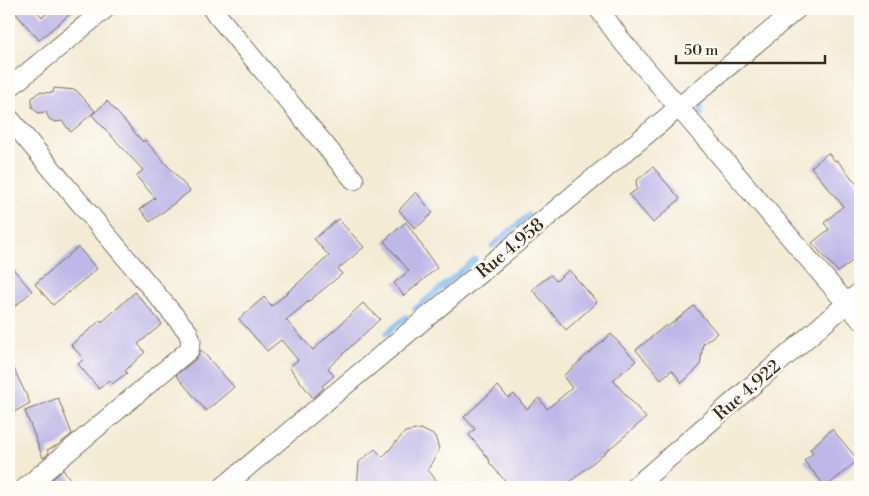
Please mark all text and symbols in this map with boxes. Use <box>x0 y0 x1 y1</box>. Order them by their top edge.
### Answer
scale bar <box>676 32 825 64</box>
text: 50 m <box>684 41 718 60</box>
street label: Rue 4.958 <box>471 213 549 284</box>
street label: Rue 4.922 <box>709 355 786 426</box>

